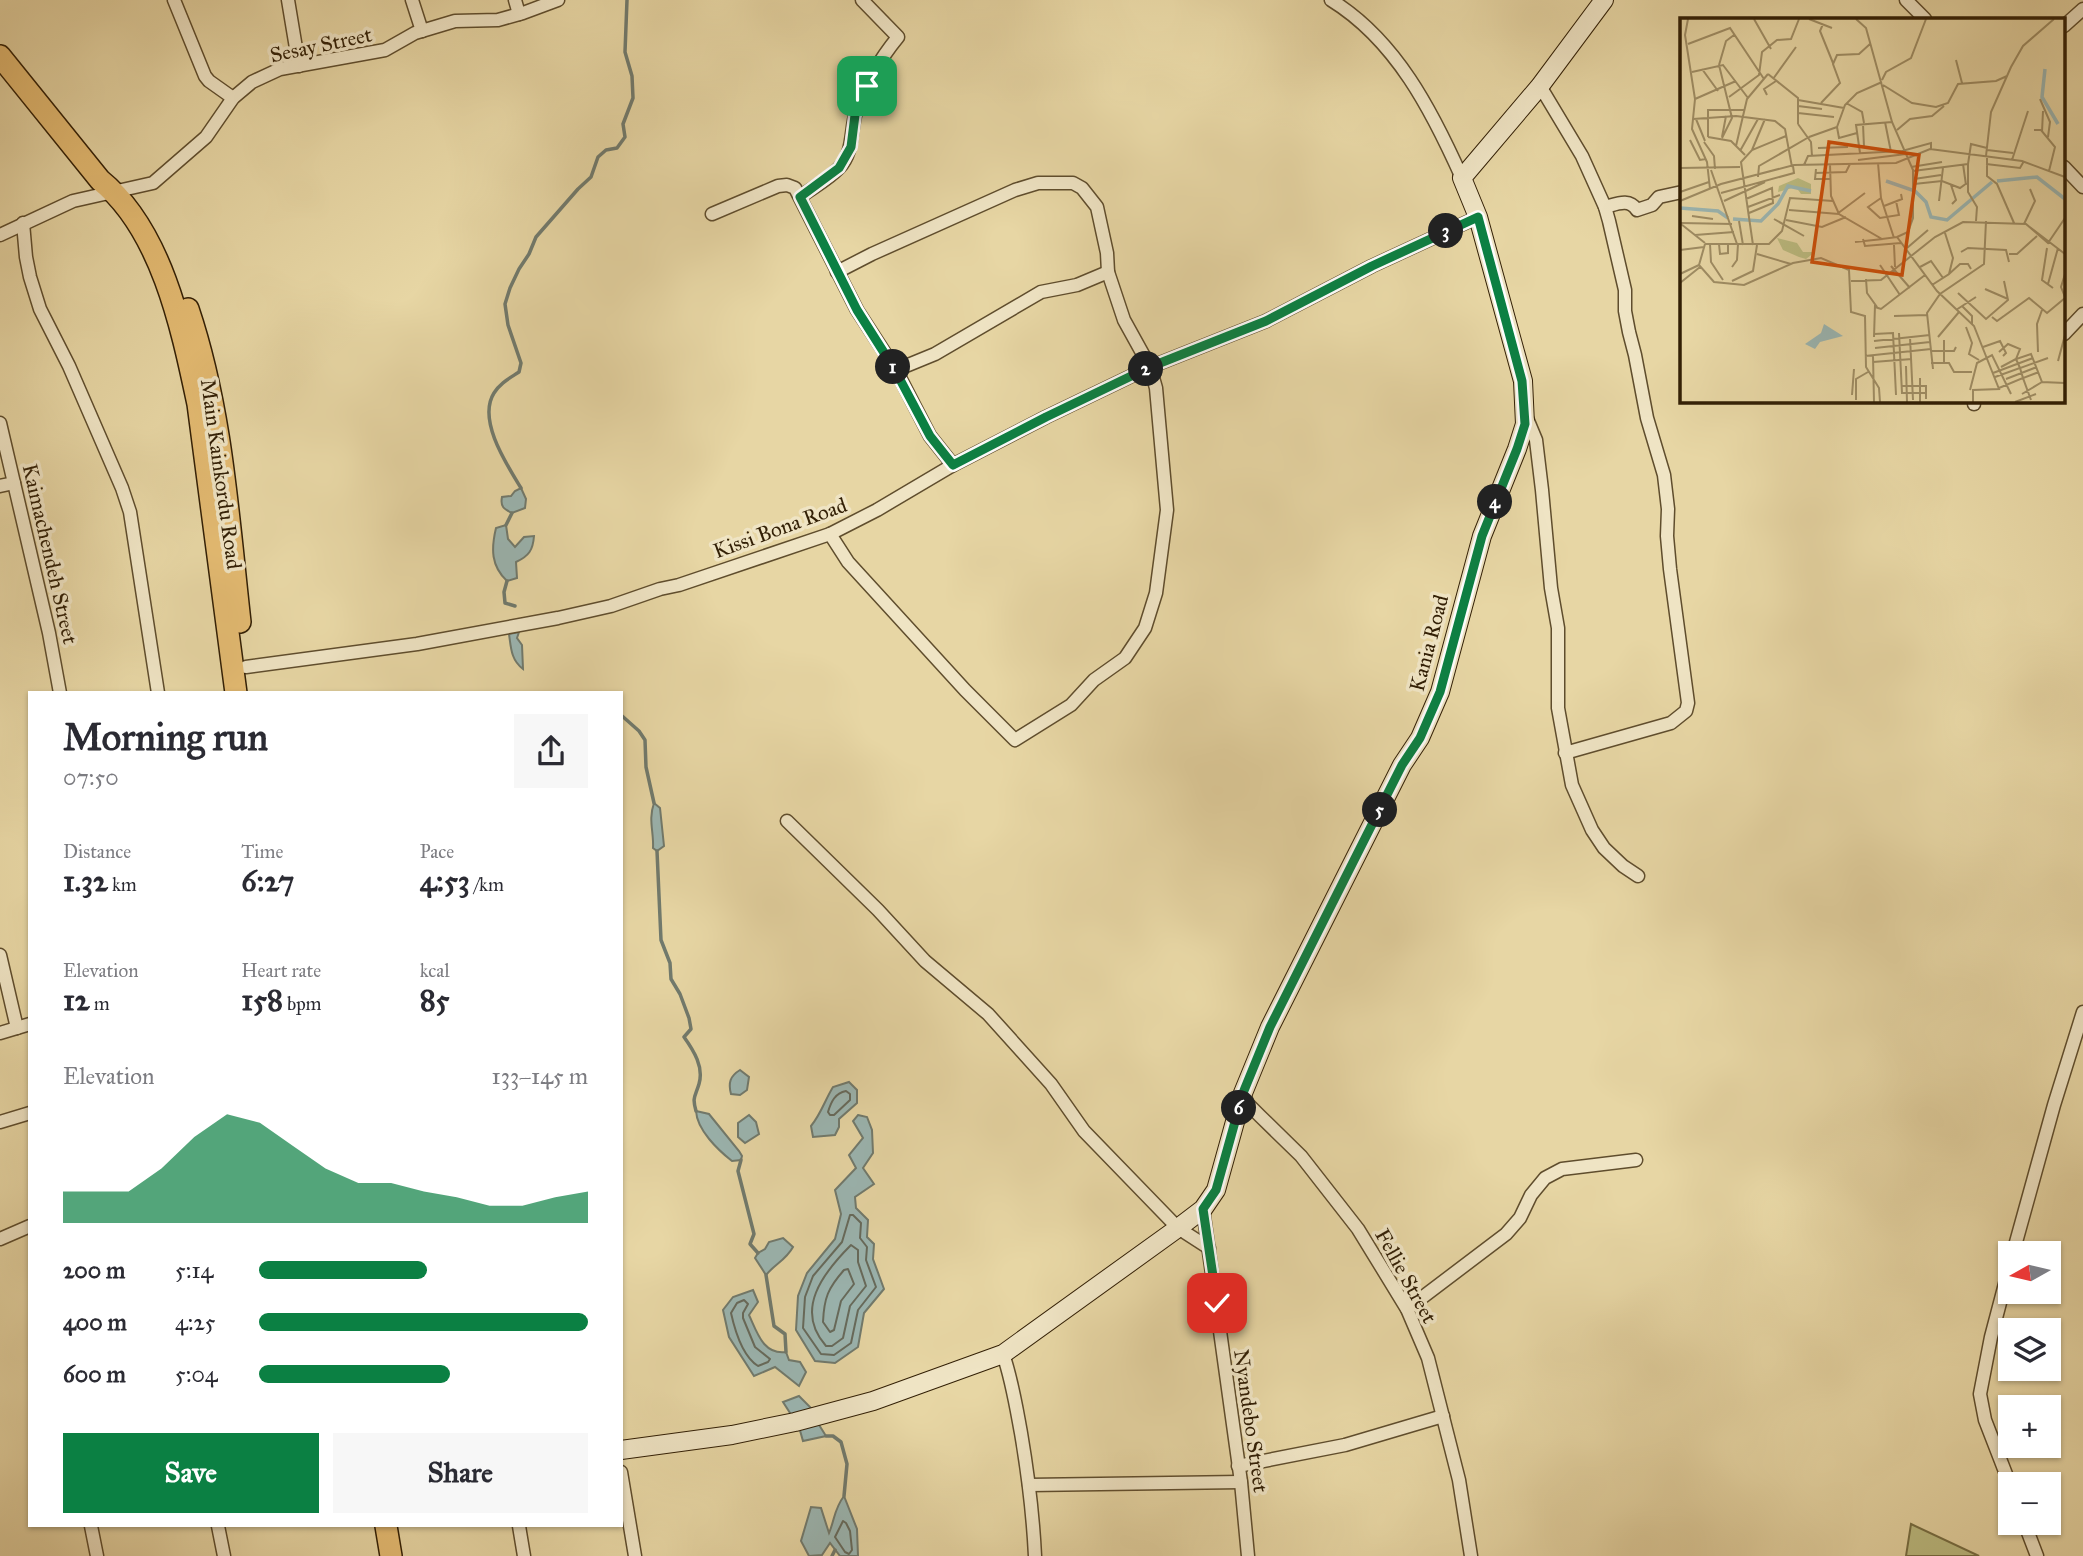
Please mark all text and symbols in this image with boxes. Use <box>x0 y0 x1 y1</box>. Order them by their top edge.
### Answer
inset map <box>1680 18 2066 402</box>
street label: Sesay Street <box>268 21 375 68</box>
pin <box>837 56 897 116</box>
icon: arrive <box>848 67 886 105</box>
pin: 3 <box>1428 214 1464 248</box>
text: 3 <box>1442 219 1449 242</box>
pin: 1 <box>876 350 910 384</box>
pin: 2 <box>1128 352 1164 386</box>
text: 1 <box>889 355 896 378</box>
text: 2 <box>1141 357 1150 380</box>
street label: Main Kainkordu Road <box>195 377 247 571</box>
street label: Kaimachendeh Street <box>17 461 84 647</box>
pin: 4 <box>1478 484 1512 520</box>
text: 4 <box>1489 490 1500 513</box>
street label: Kissi Bona Road <box>710 492 851 564</box>
street label: Kania Road <box>1404 591 1454 694</box>
text: Morning run <box>63 714 268 760</box>
button: share <box>514 714 588 788</box>
text: 07:50 <box>63 763 119 791</box>
pin: 5 <box>1362 792 1398 828</box>
text: 5 <box>1375 798 1384 821</box>
text: Distance <box>63 840 131 863</box>
text: Time <box>241 840 283 863</box>
text: Pace <box>420 840 454 863</box>
text: 1.32 <box>63 863 108 899</box>
text: 6:27 <box>241 863 294 899</box>
text: 4:53 <box>420 863 470 899</box>
text: km <box>108 873 137 896</box>
text: /km <box>470 873 504 896</box>
text: Elevation <box>63 959 138 982</box>
text: Heart rate <box>241 959 321 982</box>
text: kcal <box>420 959 450 982</box>
text: 12 <box>63 982 90 1018</box>
text: 158 <box>241 982 283 1018</box>
text: 85 <box>420 982 450 1018</box>
text: m <box>90 992 110 1015</box>
text: bpm <box>283 992 322 1015</box>
text: Elevation <box>63 1062 154 1090</box>
text: 133–145 m <box>492 1062 588 1090</box>
pin: 6 <box>1222 1090 1256 1126</box>
text: 6 <box>1234 1096 1243 1119</box>
street label: Fellie Street <box>1369 1224 1443 1328</box>
north arrow <box>1998 1241 2062 1304</box>
map controls <box>1998 1241 2061 1535</box>
text: 200 m <box>63 1256 125 1284</box>
text: 5:14 <box>175 1256 213 1284</box>
pin <box>1187 1273 1247 1333</box>
icon: check <box>1198 1284 1236 1322</box>
text: 400 m <box>63 1308 127 1336</box>
text: 4:25 <box>175 1308 215 1336</box>
button: layers <box>1998 1318 2061 1381</box>
street label: Nyandebo Street <box>1228 1348 1274 1495</box>
text: 600 m <box>63 1360 126 1388</box>
text: 5:04 <box>175 1360 218 1388</box>
button: + <box>1998 1395 2061 1458</box>
button: Save <box>63 1433 319 1513</box>
button: Share <box>333 1433 588 1513</box>
button: − <box>1998 1472 2061 1535</box>

